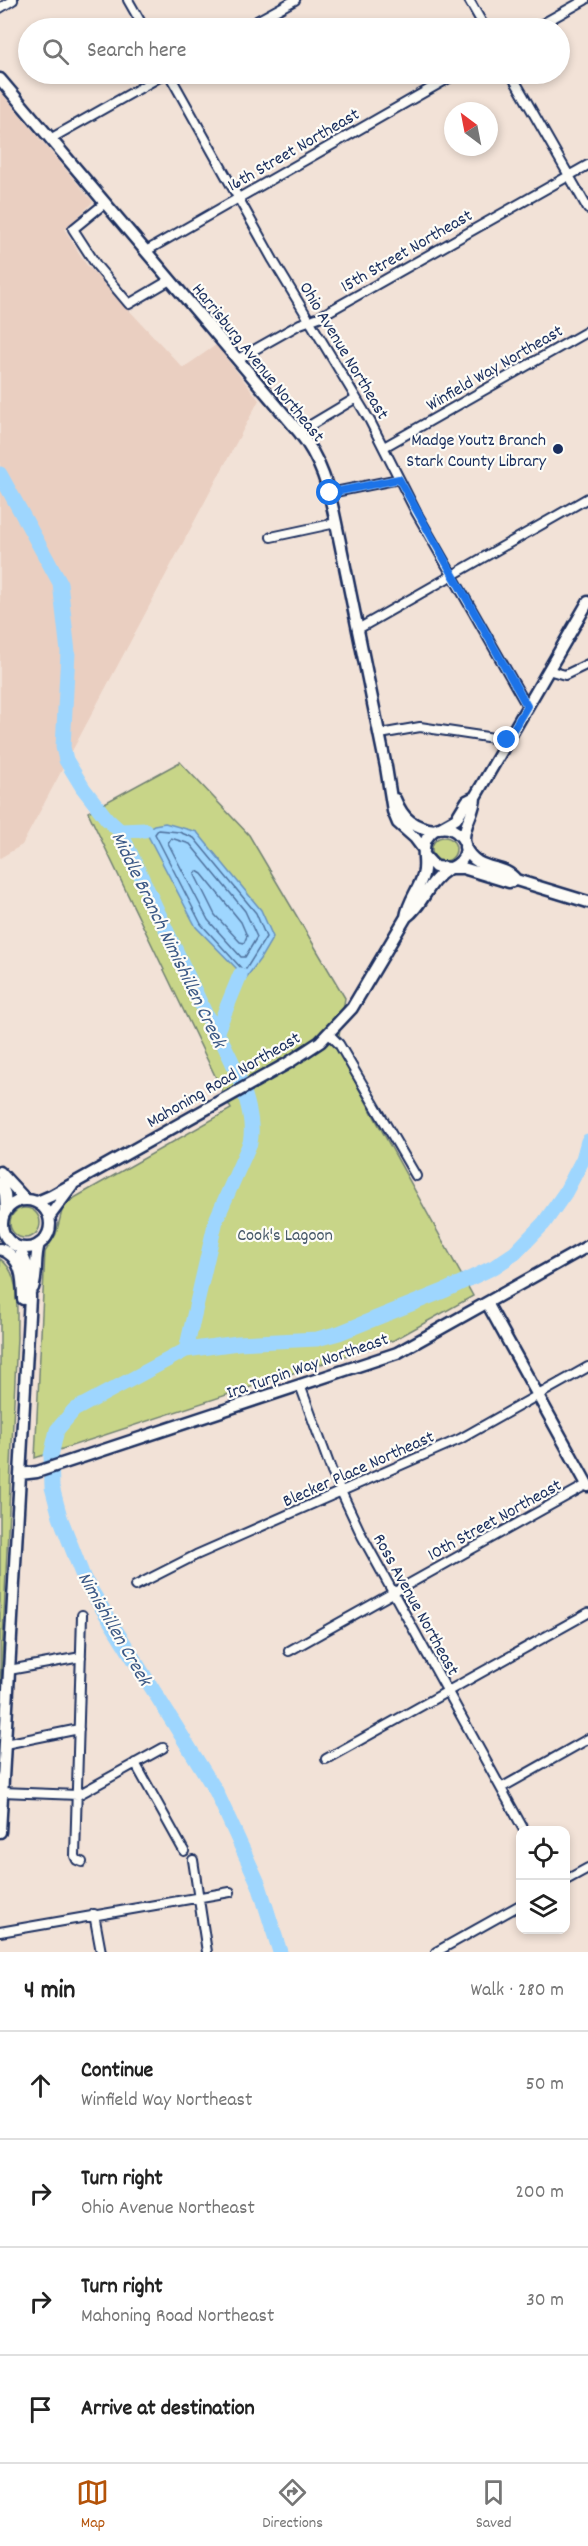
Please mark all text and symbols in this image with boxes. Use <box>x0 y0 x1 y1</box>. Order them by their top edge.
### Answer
search box <box>18 18 570 84</box>
icon: search <box>39 35 72 68</box>
text: Search here <box>87 36 186 67</box>
north arrow <box>444 102 498 156</box>
street label: 16th Street Northeast <box>224 103 365 199</box>
street label: 15th Street Northeast <box>337 204 478 300</box>
street label: Ohio Avenue Northeast <box>292 278 394 425</box>
street label: Harrisburg Avenue Northeast <box>185 279 329 449</box>
street label: Winfield Way Northeast <box>422 320 569 419</box>
place label: Madge Youtz Branch Stark County Library <box>406 429 547 475</box>
marker: Madge Youtz Branch Stark County Library <box>551 442 565 456</box>
route start <box>316 479 342 505</box>
route end <box>493 726 519 752</box>
water label: Middle Branch Nimishillen Creek <box>103 828 233 1055</box>
street label: Mahoning Road Northeast <box>143 1027 306 1135</box>
park label: Cook's Lagoon <box>237 1224 333 1249</box>
street label: Ira Turpin Way Northeast <box>224 1328 392 1407</box>
street label: Blecker Place Northeast <box>279 1426 439 1515</box>
street label: 10th Street Northeast <box>424 1474 567 1568</box>
street label: Ross Avenue Northeast <box>365 1530 464 1681</box>
water label: Nimishillen Creek <box>69 1567 158 1693</box>
map controls <box>516 1826 570 1934</box>
button: locate <box>516 1826 570 1880</box>
button: layers <box>516 1880 570 1934</box>
text: 4 min <box>24 1973 75 2010</box>
text: Walk · 280 m <box>470 1977 564 2005</box>
text: Continue <box>81 2056 153 2087</box>
icon: ahead <box>24 2069 57 2102</box>
text: 50 m <box>526 2071 564 2099</box>
text: Winfield Way Northeast <box>81 2087 252 2115</box>
text: Turn right <box>81 2164 163 2195</box>
icon: right <box>24 2177 57 2210</box>
text: 200 m <box>515 2179 564 2207</box>
text: Ohio Avenue Northeast <box>81 2195 255 2223</box>
text: Turn right <box>81 2272 163 2303</box>
icon: right <box>24 2285 57 2318</box>
text: 30 m <box>526 2287 564 2315</box>
text: Mahoning Road Northeast <box>81 2303 274 2331</box>
icon: arrive <box>24 2393 57 2426</box>
text: Arrive at destination <box>81 2394 255 2425</box>
tab: Map <box>76 2476 109 2535</box>
tab: Directions <box>262 2476 323 2535</box>
tab: Saved <box>476 2476 512 2535</box>

